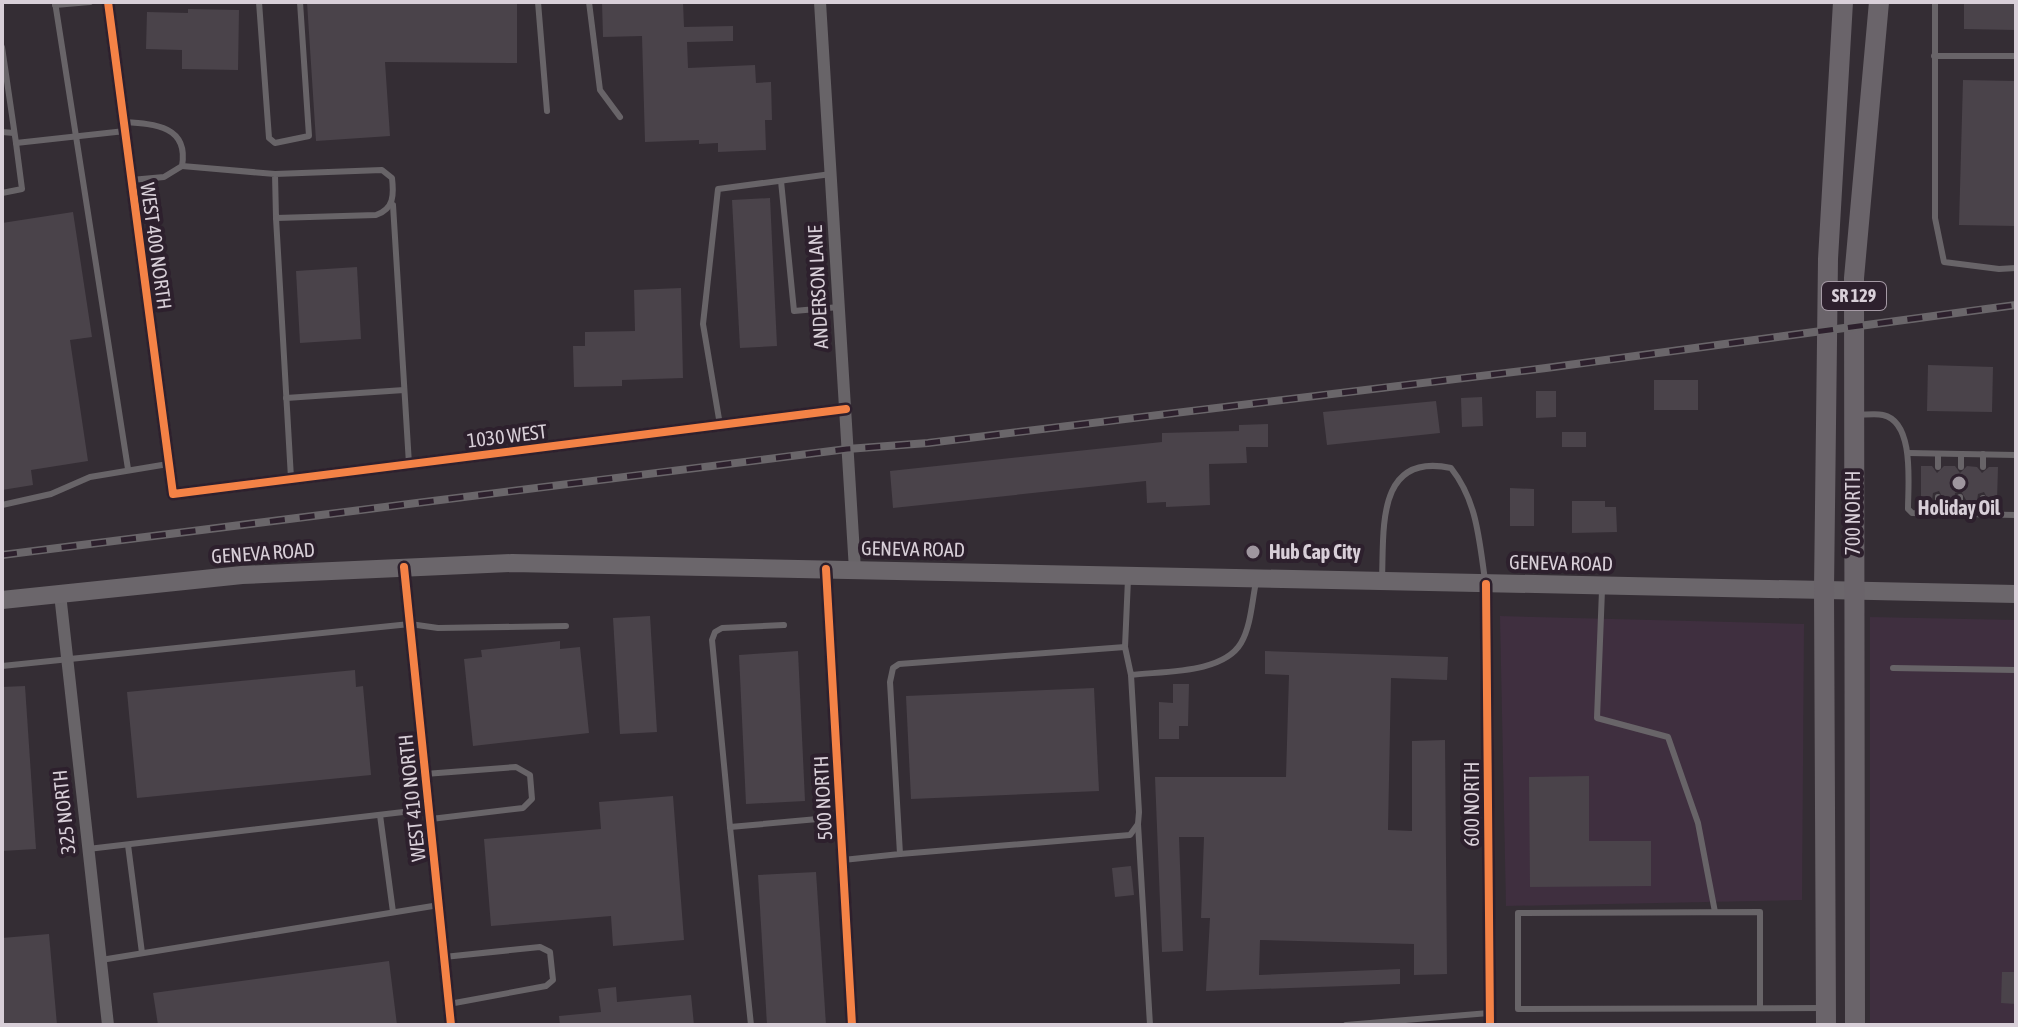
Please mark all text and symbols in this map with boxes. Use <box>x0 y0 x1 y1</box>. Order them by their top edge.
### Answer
street label: WEST 400 NORTH <box>136 181 177 311</box>
street label: ANDERSON LANE <box>803 224 832 349</box>
road number: SR 129 <box>1822 282 1886 310</box>
street label: 1030 WEST <box>466 419 549 452</box>
street label: 700 NORTH <box>1841 471 1864 555</box>
marker: Holiday Oil <box>1950 474 1968 492</box>
place label: Holiday Oil <box>1918 496 2001 519</box>
street label: GENEVA ROAD <box>861 536 965 561</box>
street label: GENEVA ROAD <box>210 537 316 568</box>
place label: Hub Cap City <box>1269 540 1361 563</box>
marker: Hub Cap City <box>1244 543 1262 561</box>
street label: GENEVA ROAD <box>1509 550 1613 575</box>
street label: WEST 410 NORTH <box>393 733 430 863</box>
street label: 500 NORTH <box>809 755 836 841</box>
street label: 600 NORTH <box>1460 762 1483 846</box>
street label: 325 NORTH <box>48 769 79 855</box>

